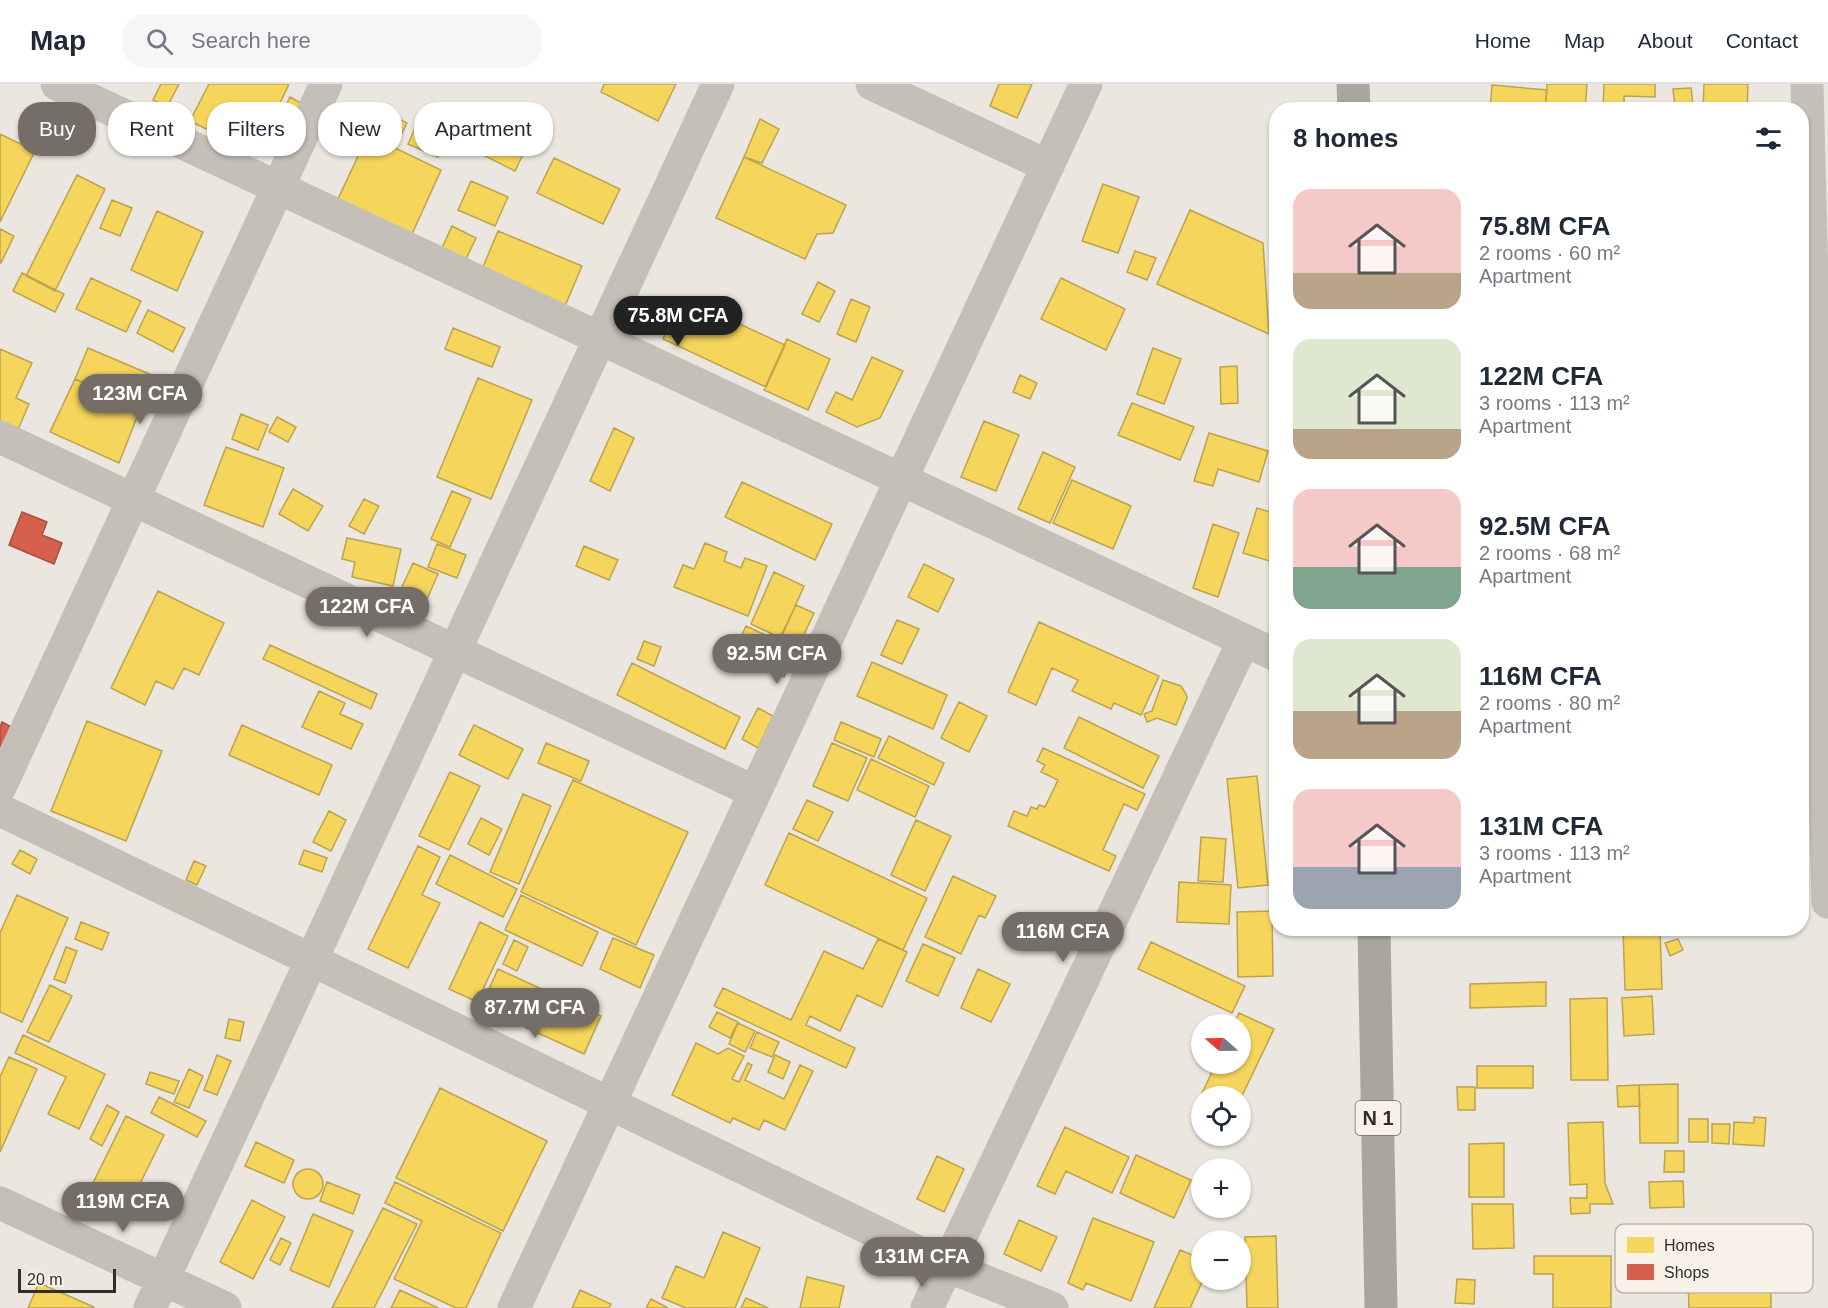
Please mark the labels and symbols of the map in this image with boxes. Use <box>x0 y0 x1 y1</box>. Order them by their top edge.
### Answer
pin: 75.8M CFA <box>609 296 747 347</box>
pin: 123M CFA <box>78 374 202 425</box>
pin: 122M CFA <box>305 587 429 638</box>
pin: 92.5M CFA <box>708 634 846 685</box>
pin: 116M CFA <box>1001 912 1125 963</box>
pin: 87.7M CFA <box>466 988 604 1039</box>
north arrow <box>1191 1014 1251 1074</box>
road number: N 1 <box>1356 1101 1400 1135</box>
pin: 119M CFA <box>61 1182 185 1233</box>
legend <box>1615 1224 1813 1293</box>
pin: 131M CFA <box>860 1237 984 1288</box>
text: Homes <box>1664 1237 1715 1254</box>
text: Shops <box>1664 1264 1709 1281</box>
scale bar <box>18 1266 116 1294</box>

